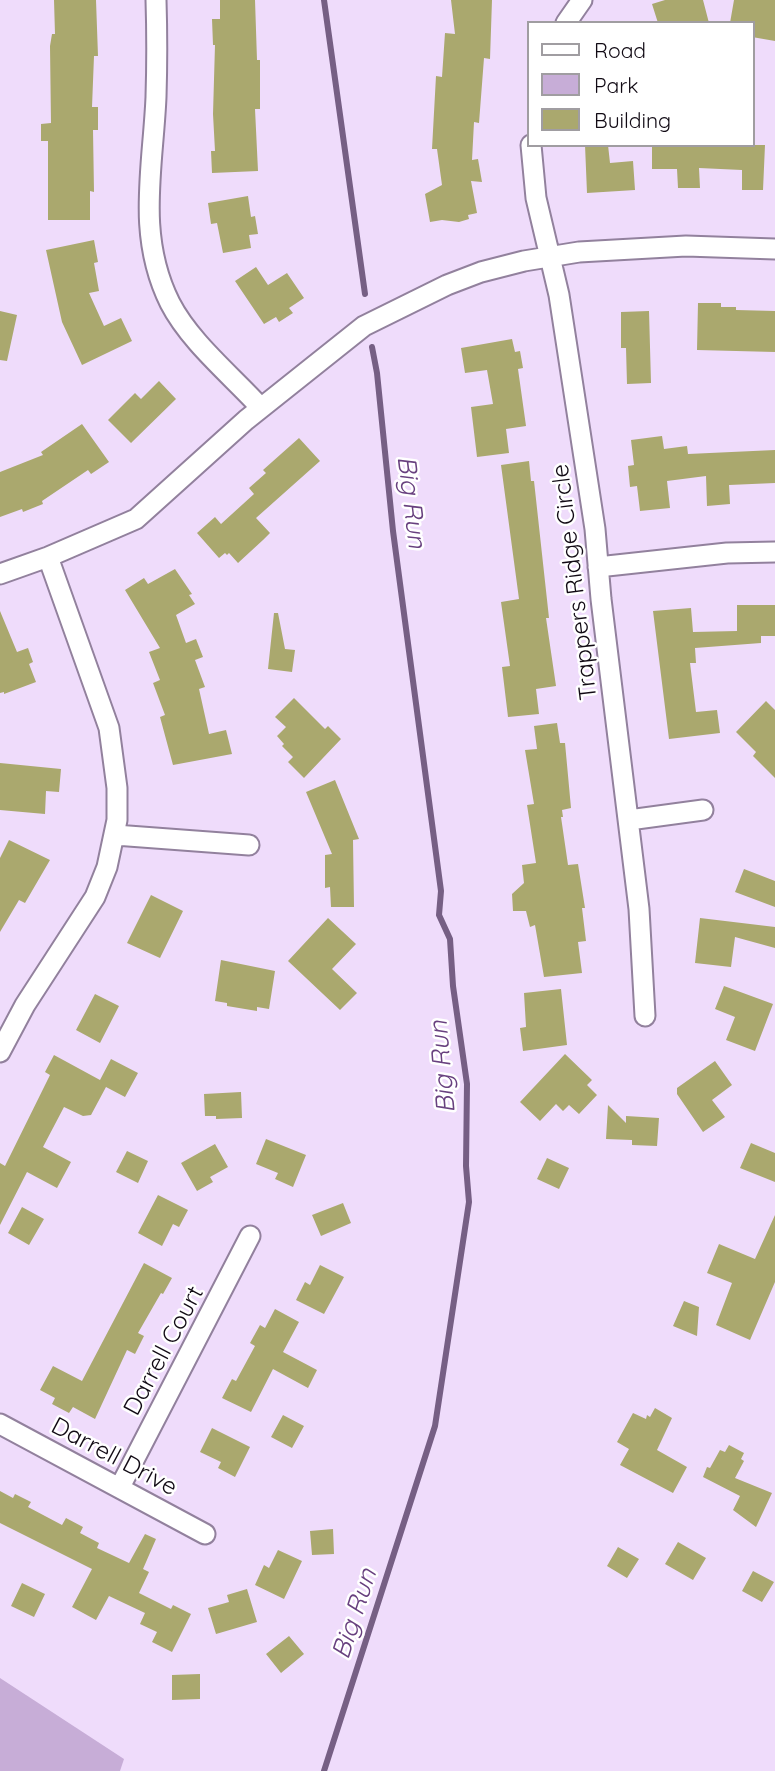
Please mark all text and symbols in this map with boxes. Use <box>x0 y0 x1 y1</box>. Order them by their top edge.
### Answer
legend <box>526 21 754 147</box>
text: Road <box>594 37 646 63</box>
text: Park <box>594 72 638 98</box>
text: Building <box>594 107 671 133</box>
water label: Big Run <box>390 454 432 550</box>
street label: Trappers Ridge Circle <box>546 462 604 702</box>
water label: Big Run <box>423 1019 463 1115</box>
street label: Darrell Court <box>118 1282 210 1420</box>
street label: Darrell Drive <box>46 1412 182 1502</box>
water label: Big Run <box>326 1565 384 1663</box>

